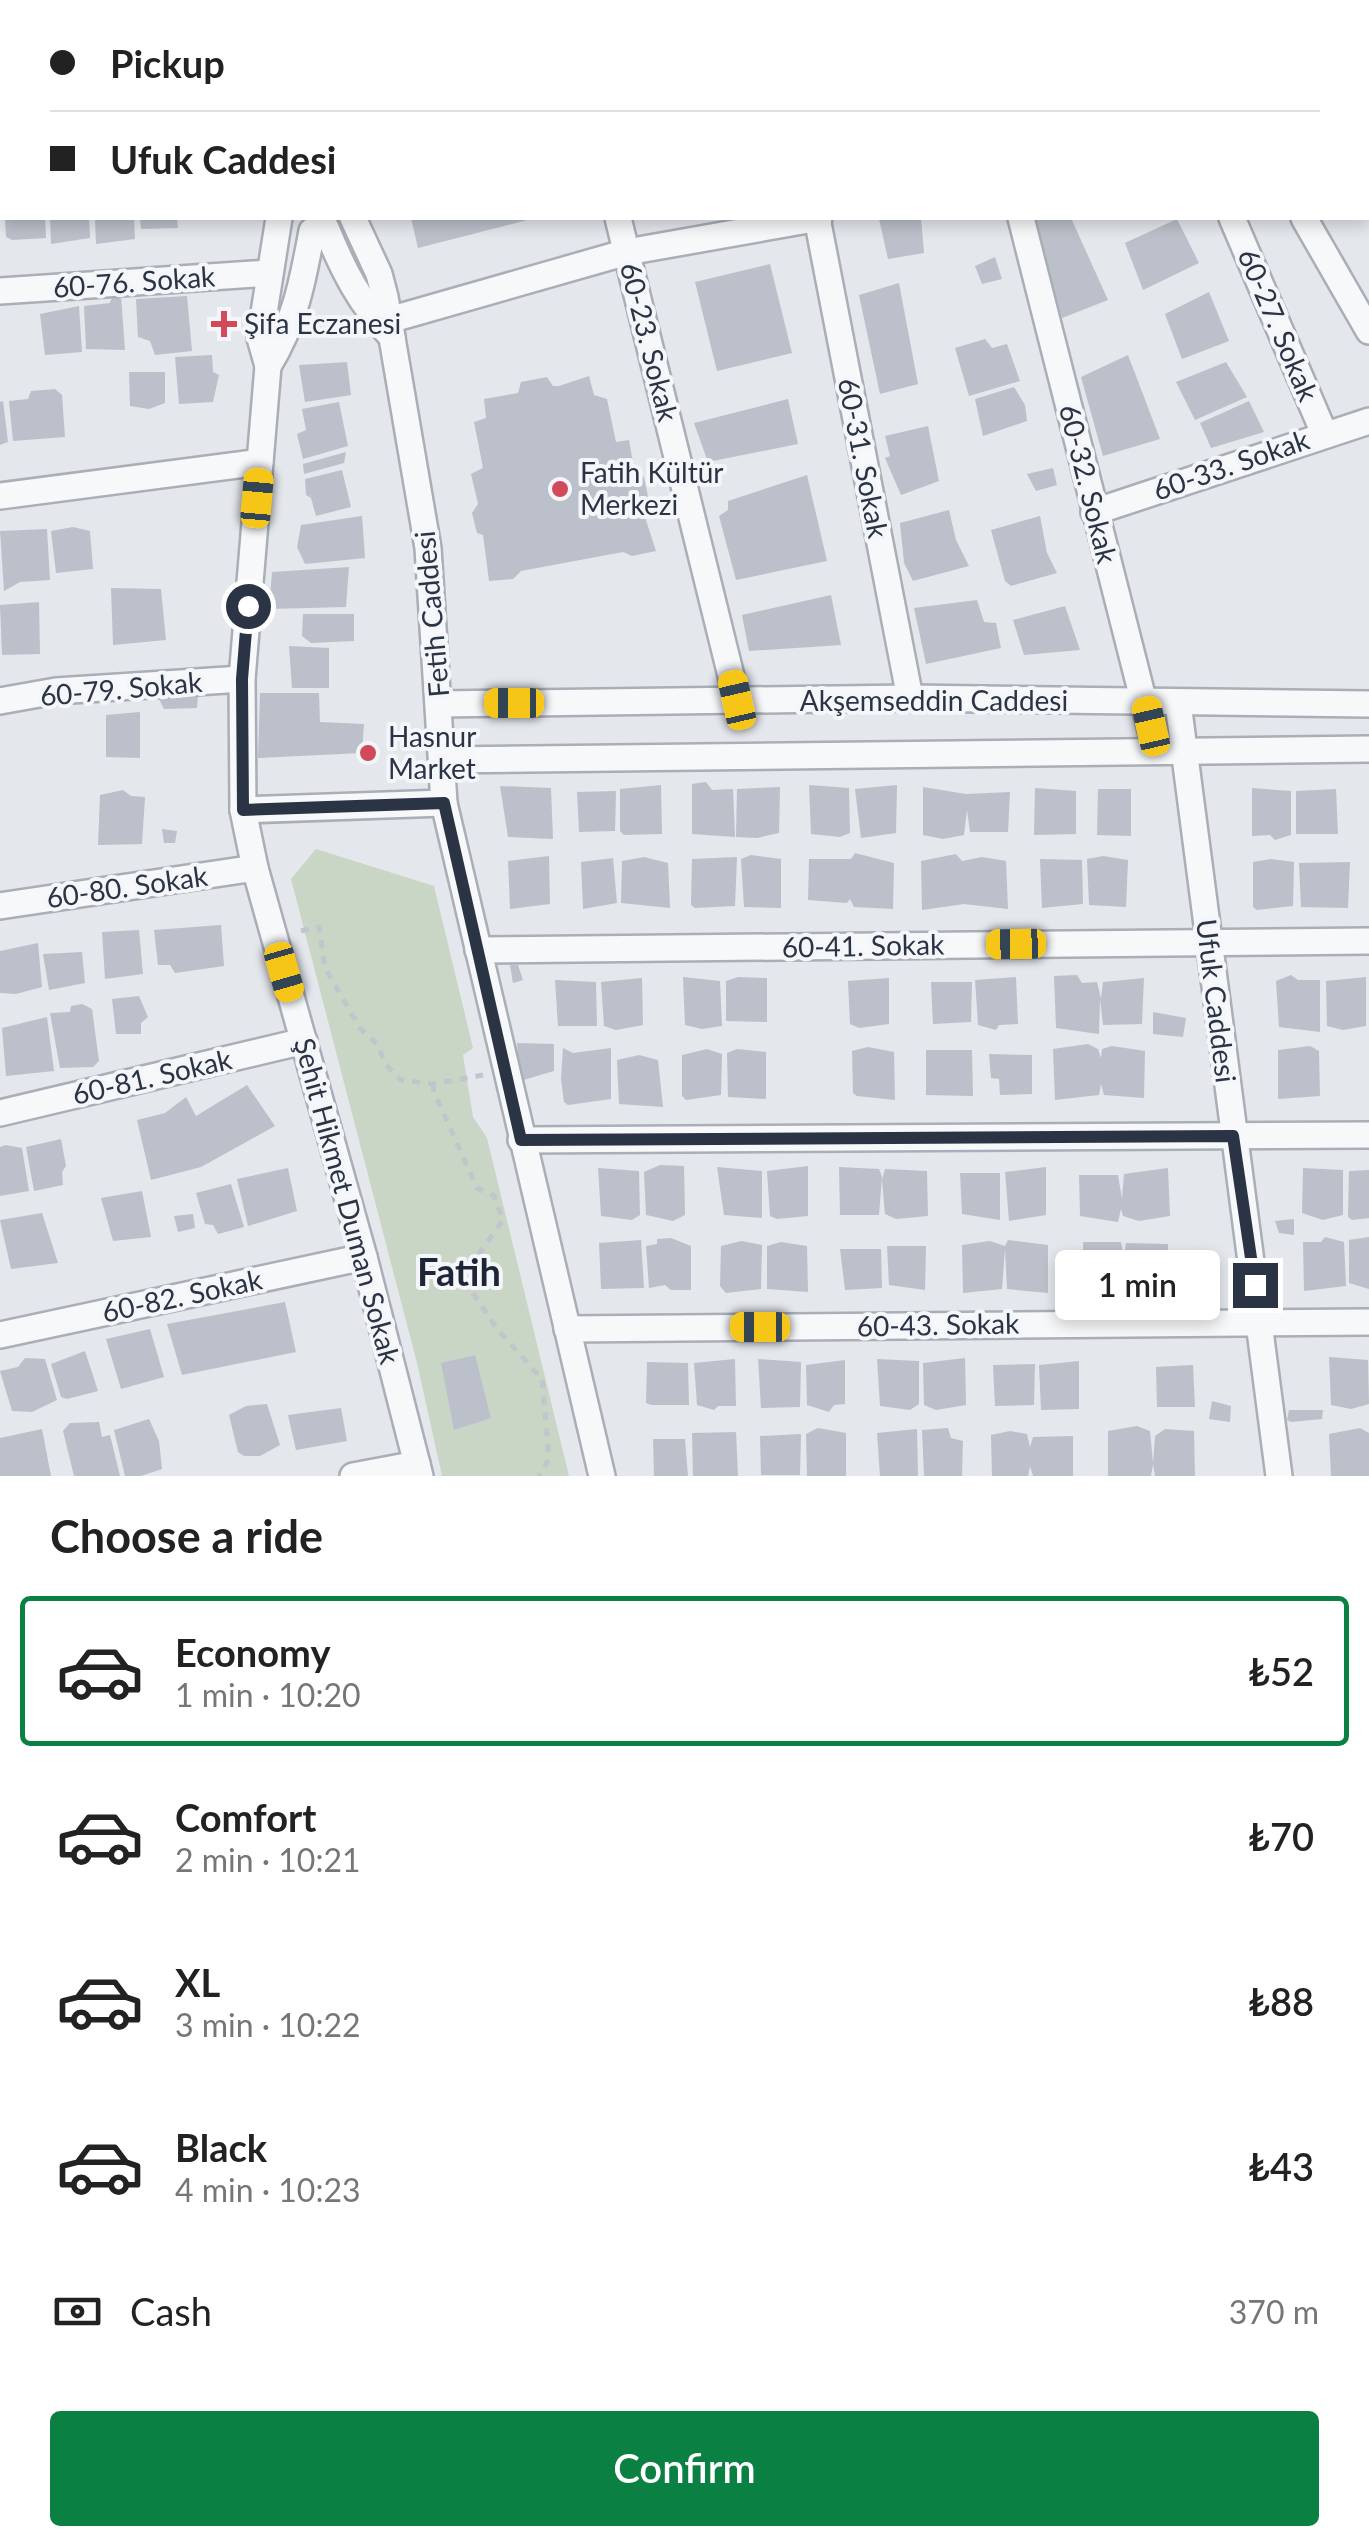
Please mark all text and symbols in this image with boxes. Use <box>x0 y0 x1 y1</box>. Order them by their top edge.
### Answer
text: Pickup <box>110 40 225 86</box>
text: Ufuk Caddesi <box>110 136 337 182</box>
street label: 60-27. Sokak <box>1232 243 1327 407</box>
street label: 60-76. Sokak <box>52 258 217 304</box>
street label: 60-23. Sokak <box>614 259 686 425</box>
place label: Şifa Eczanesi <box>244 306 401 340</box>
marker: Şifa Eczanesi <box>213 313 235 335</box>
street label: 60-31. Sokak <box>832 375 896 542</box>
street label: 60-32. Sokak <box>1053 401 1125 567</box>
street label: 60-33. Sokak <box>1148 421 1314 507</box>
place label: Fatih Kültür Merkezi <box>580 455 724 521</box>
car <box>239 467 275 529</box>
marker: Fatih Kültür Merkezi <box>549 478 571 500</box>
street label: Fetih Caddesi <box>407 529 455 699</box>
route start <box>226 584 271 629</box>
street label: 60-79. Sokak <box>38 664 204 712</box>
car <box>716 667 758 733</box>
street label: Akşemseddin Caddesi <box>800 683 1068 717</box>
car <box>484 688 544 718</box>
car <box>1130 693 1172 759</box>
place label: Hasnur Market <box>388 719 476 785</box>
marker: Hasnur Market <box>357 742 379 764</box>
street label: 60-80. Sokak <box>44 858 210 914</box>
street label: Ufuk Caddesi <box>1190 917 1244 1085</box>
street label: 60-41. Sokak <box>781 927 945 963</box>
car <box>986 928 1046 960</box>
car <box>261 939 307 1005</box>
street label: Şehit Hikmet Duman Sokak <box>288 1034 408 1368</box>
street label: 60-81. Sokak <box>69 1041 236 1111</box>
district label: Fatih <box>417 1248 501 1294</box>
callout: 1 min <box>1055 1250 1220 1320</box>
street label: 60-82. Sokak <box>99 1261 266 1329</box>
route end <box>1233 1263 1278 1308</box>
text: 1 min <box>1098 1265 1177 1304</box>
street label: 60-43. Sokak <box>856 1306 1020 1342</box>
car <box>730 1312 790 1342</box>
text: Choose a ride <box>50 1509 323 1563</box>
icon: car <box>55 1626 145 1716</box>
text: Economy <box>175 1629 330 1675</box>
text: ₺52 <box>1248 1648 1314 1694</box>
text: 1 min · 10:20 <box>175 1675 361 1714</box>
icon: car <box>55 1791 145 1881</box>
text: Comfort <box>175 1794 316 1840</box>
text: ₺70 <box>1248 1813 1314 1859</box>
text: 2 min · 10:21 <box>175 1840 361 1879</box>
icon: car <box>55 1956 145 2046</box>
text: XL <box>175 1959 220 2005</box>
text: ₺88 <box>1248 1978 1314 2024</box>
text: 3 min · 10:22 <box>175 2005 361 2044</box>
icon: car <box>55 2121 145 2211</box>
text: Black <box>175 2124 267 2170</box>
text: ₺43 <box>1248 2143 1314 2189</box>
text: 4 min · 10:23 <box>175 2170 361 2209</box>
icon: cash <box>50 2284 105 2339</box>
text: Cash <box>130 2288 212 2334</box>
text: 370 m <box>1229 2292 1319 2331</box>
button: Confirm <box>50 2411 1319 2526</box>

